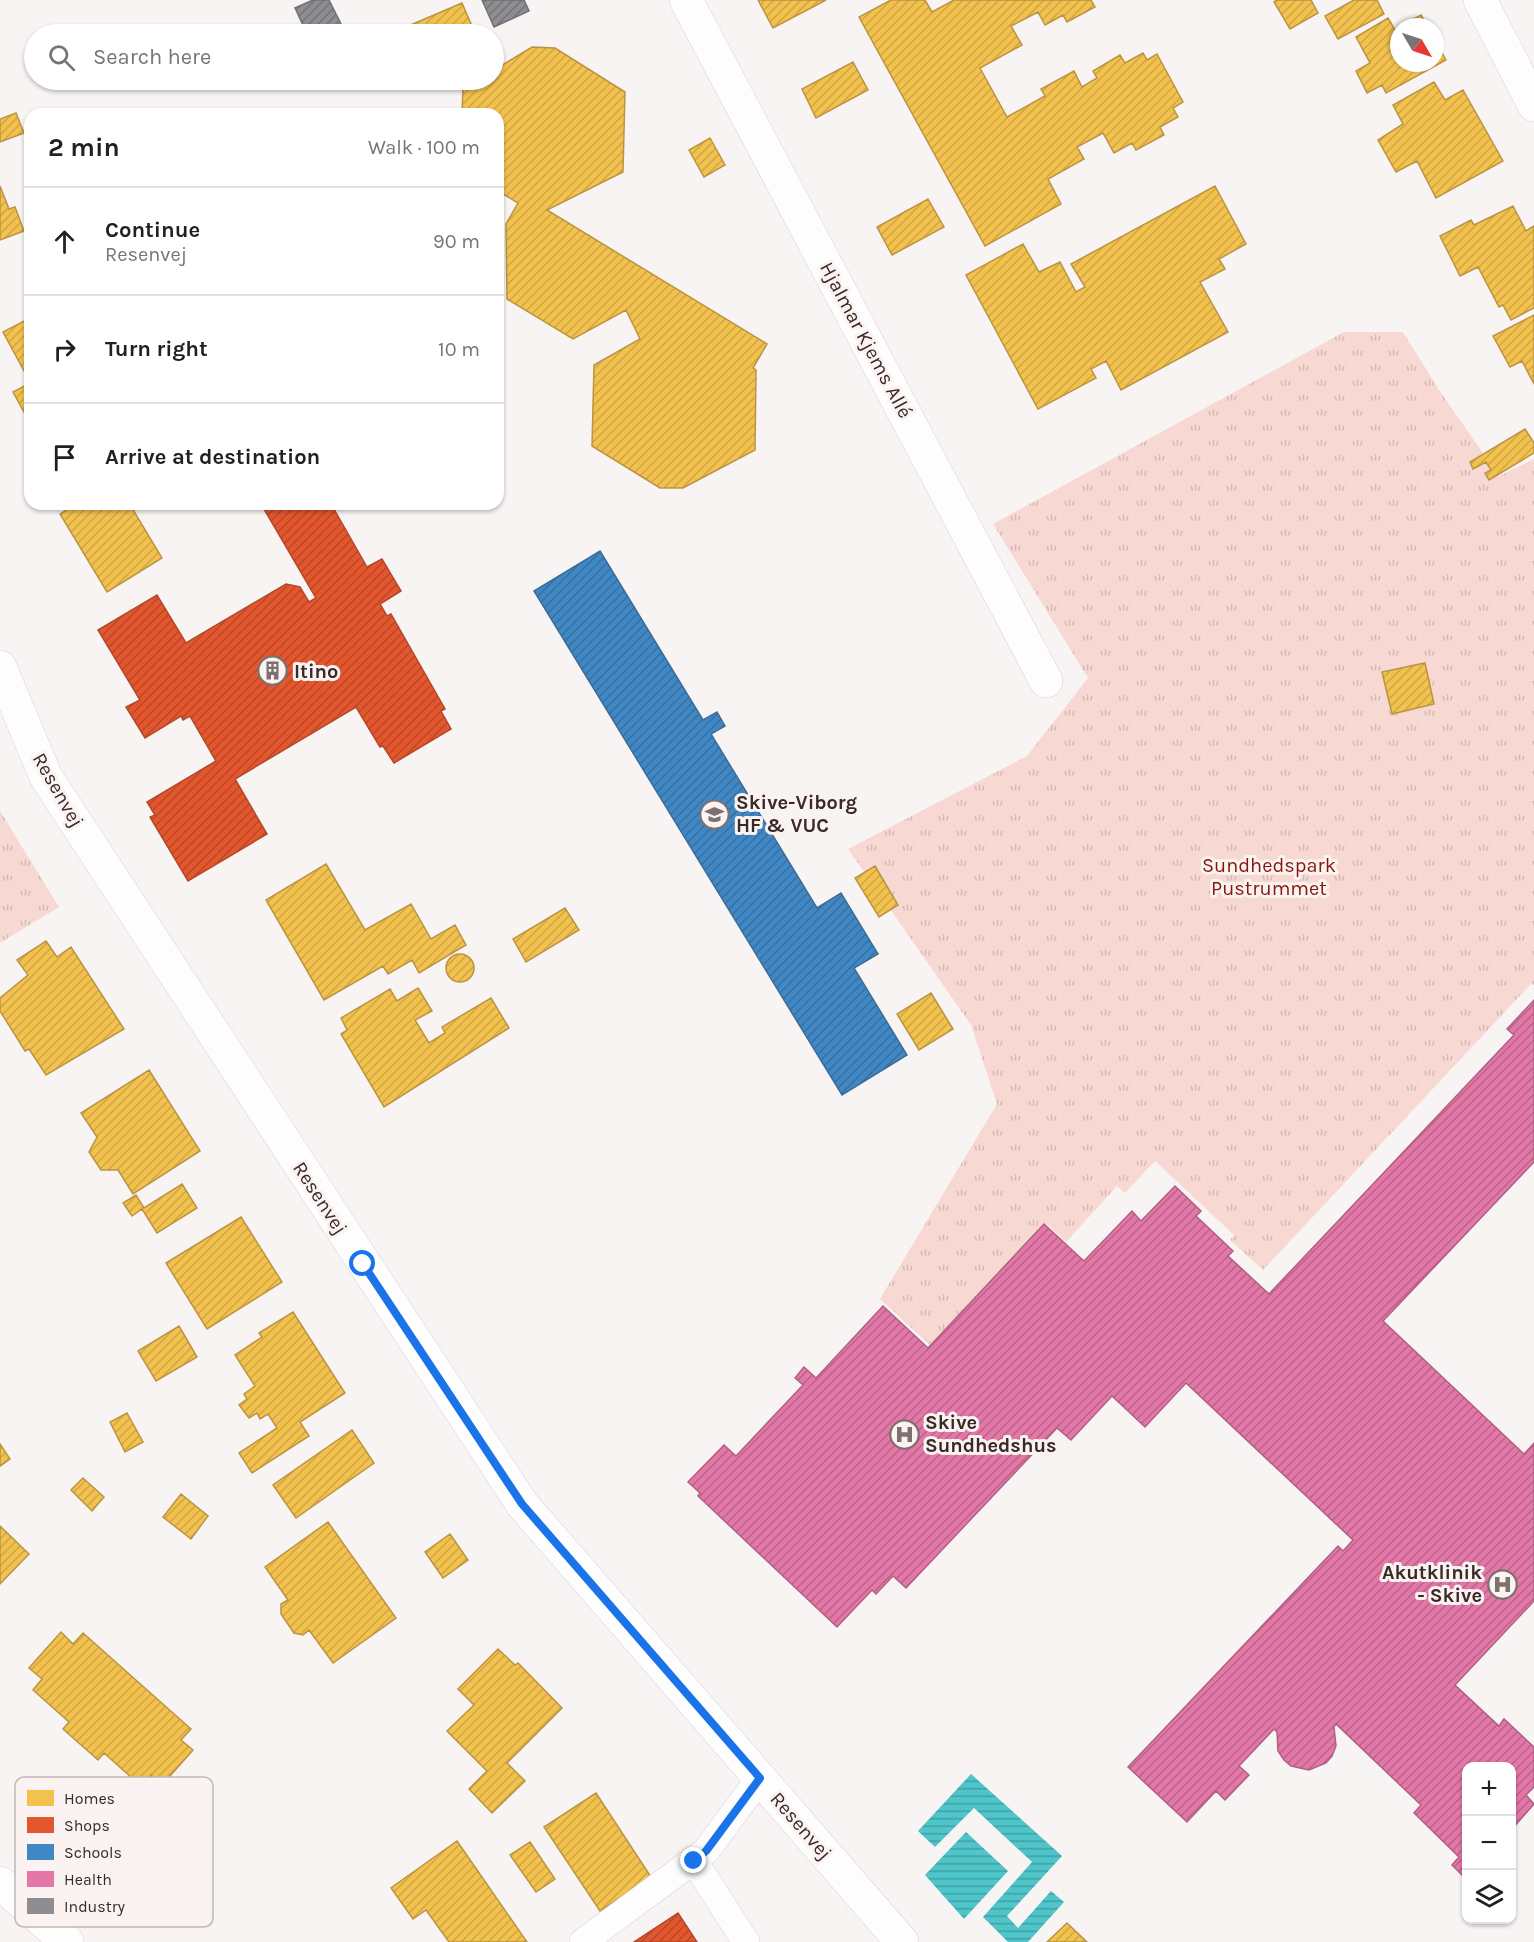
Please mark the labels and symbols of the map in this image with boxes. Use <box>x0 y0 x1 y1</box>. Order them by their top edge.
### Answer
north arrow <box>1390 18 1444 72</box>
street label: Hjalmar Kjems Allé <box>815 258 917 422</box>
building icon: Itino <box>257 655 289 687</box>
place label: Itino <box>294 660 338 683</box>
street label: Resenvej <box>28 749 88 831</box>
place label: Skive-Viborg HF & VUC <box>736 791 857 837</box>
school or university icon: Skive-Viborg HF & VUC <box>699 798 731 830</box>
park label: Sundhedspark Pustrummet <box>1202 854 1336 900</box>
street label: Resenvej <box>288 1157 352 1239</box>
route start <box>349 1250 375 1276</box>
place label: Skive Sundhedshus <box>925 1411 1056 1457</box>
hospital icon: Skive Sundhedshus <box>888 1418 920 1450</box>
place label: Akutklinik - Skive <box>1382 1561 1482 1607</box>
hospital icon: Akutklinik - Skive <box>1487 1568 1519 1600</box>
legend <box>15 1777 213 1927</box>
street label: Resenvej <box>765 1788 837 1864</box>
text: Homes <box>64 1789 115 1808</box>
text: Shops <box>64 1816 110 1835</box>
text: Schools <box>64 1843 122 1862</box>
route end <box>680 1847 706 1873</box>
text: Health <box>64 1870 112 1889</box>
text: Industry <box>64 1897 126 1916</box>

